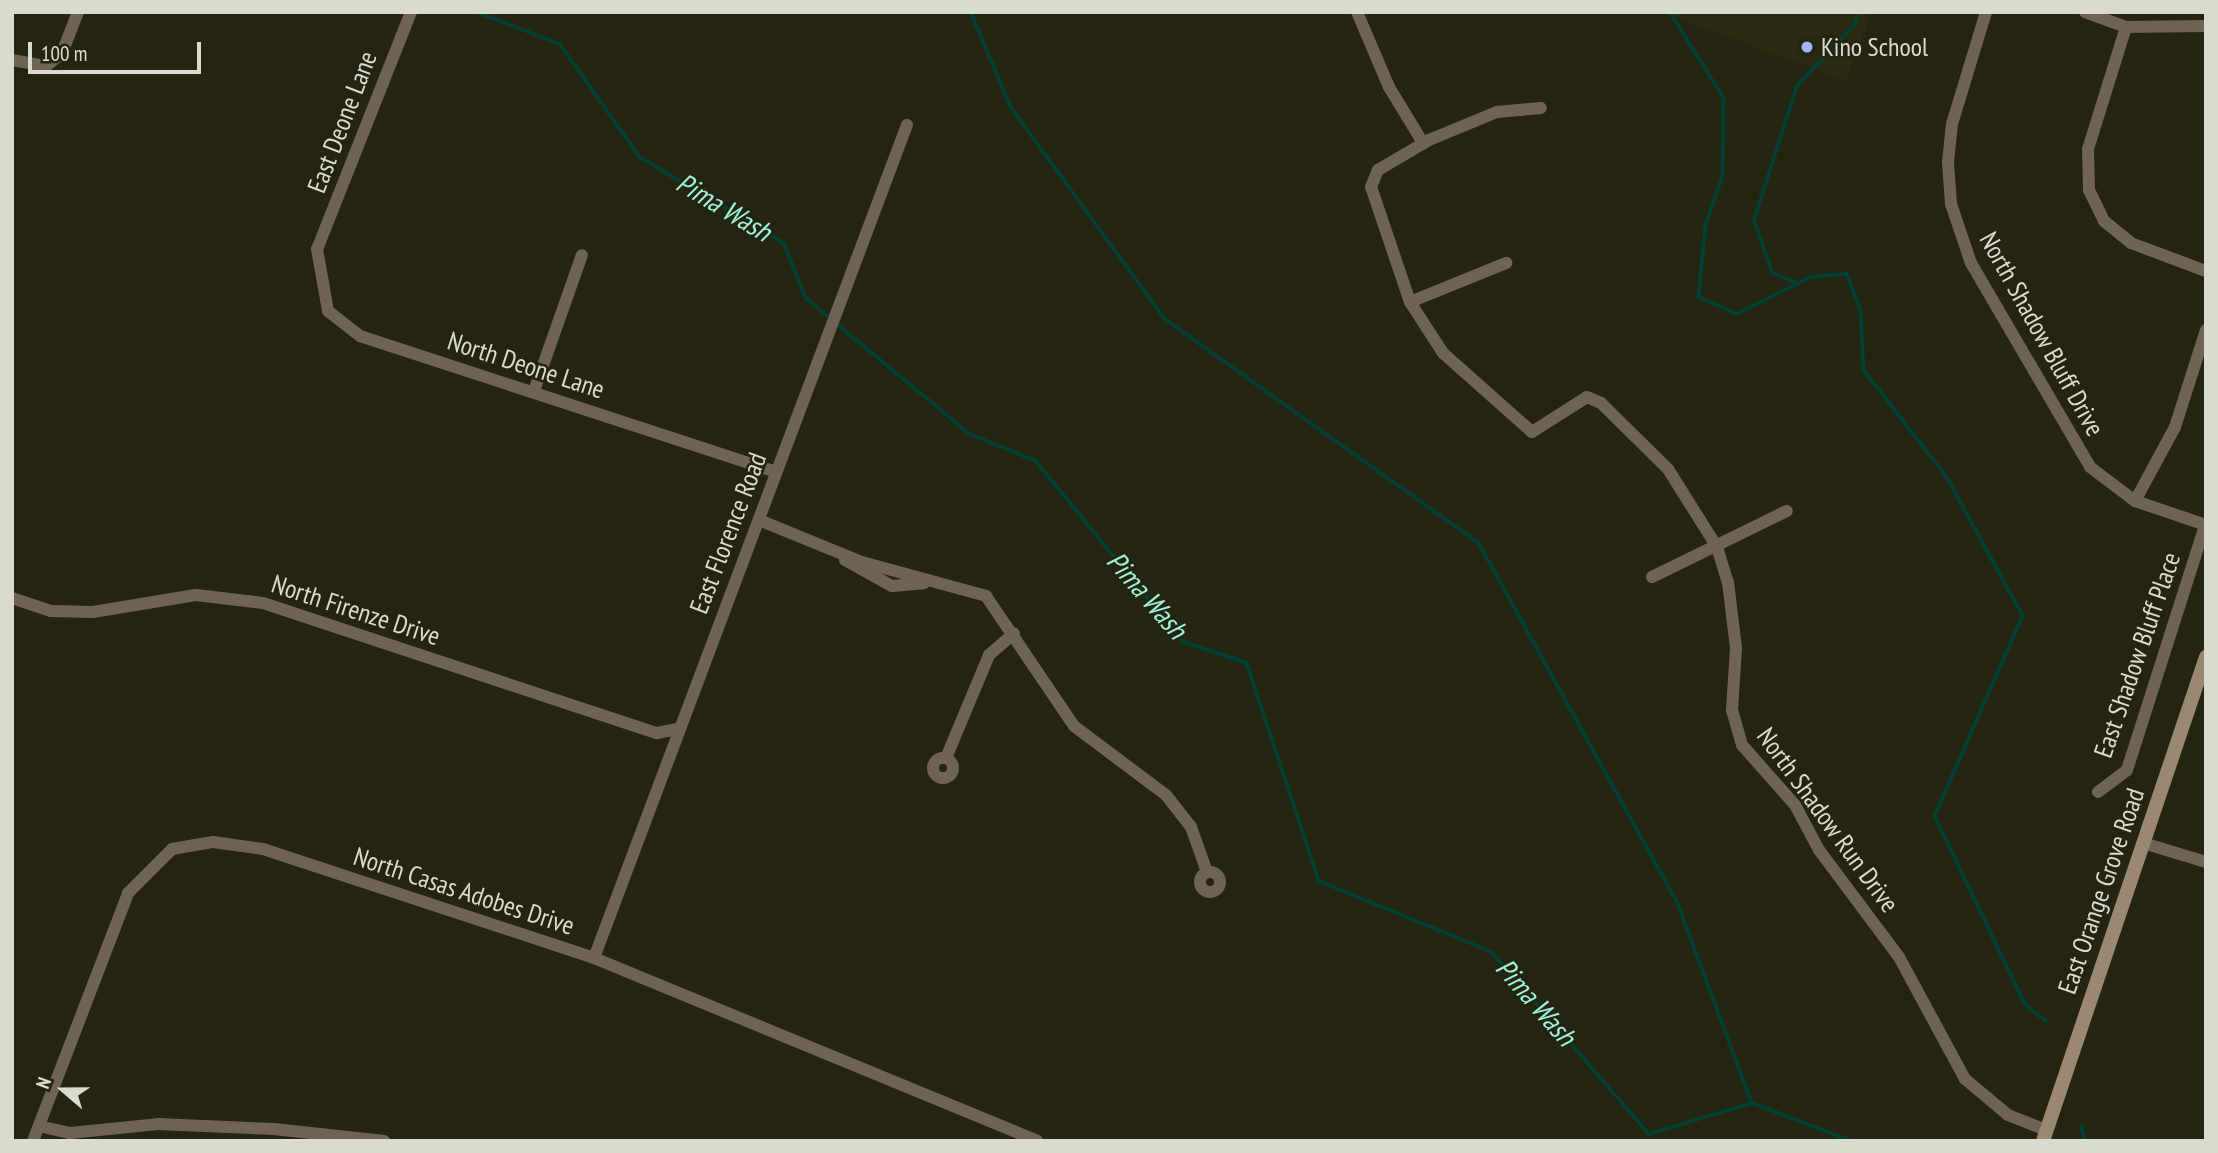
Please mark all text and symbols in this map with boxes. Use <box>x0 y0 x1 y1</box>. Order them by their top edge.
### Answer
scale bar <box>32 28 205 72</box>
place label: Kino School <box>1821 31 1928 63</box>
marker: Kino School <box>1799 39 1815 55</box>
text: 100 m <box>41 40 87 67</box>
street label: East Deone Lane <box>301 47 383 197</box>
water label: Pima Wash <box>670 166 778 248</box>
street label: North Shadow Bluff Drive <box>1973 226 2111 442</box>
street label: North Deone Lane <box>444 325 608 405</box>
street label: East Florence Road <box>683 448 773 618</box>
water label: Pima Wash <box>1100 544 1194 646</box>
street label: East Shadow Bluff Place <box>2087 548 2187 762</box>
street label: North Firenze Drive <box>268 568 444 652</box>
street label: North Shadow Run Drive <box>1750 721 1906 919</box>
street label: East Orange Grove Road <box>2051 784 2151 998</box>
street label: North Casas Adobes Drive <box>349 840 579 942</box>
water label: Pima Wash <box>1489 951 1583 1053</box>
north arrow <box>28 1055 98 1125</box>
text: N <box>30 1074 56 1092</box>

